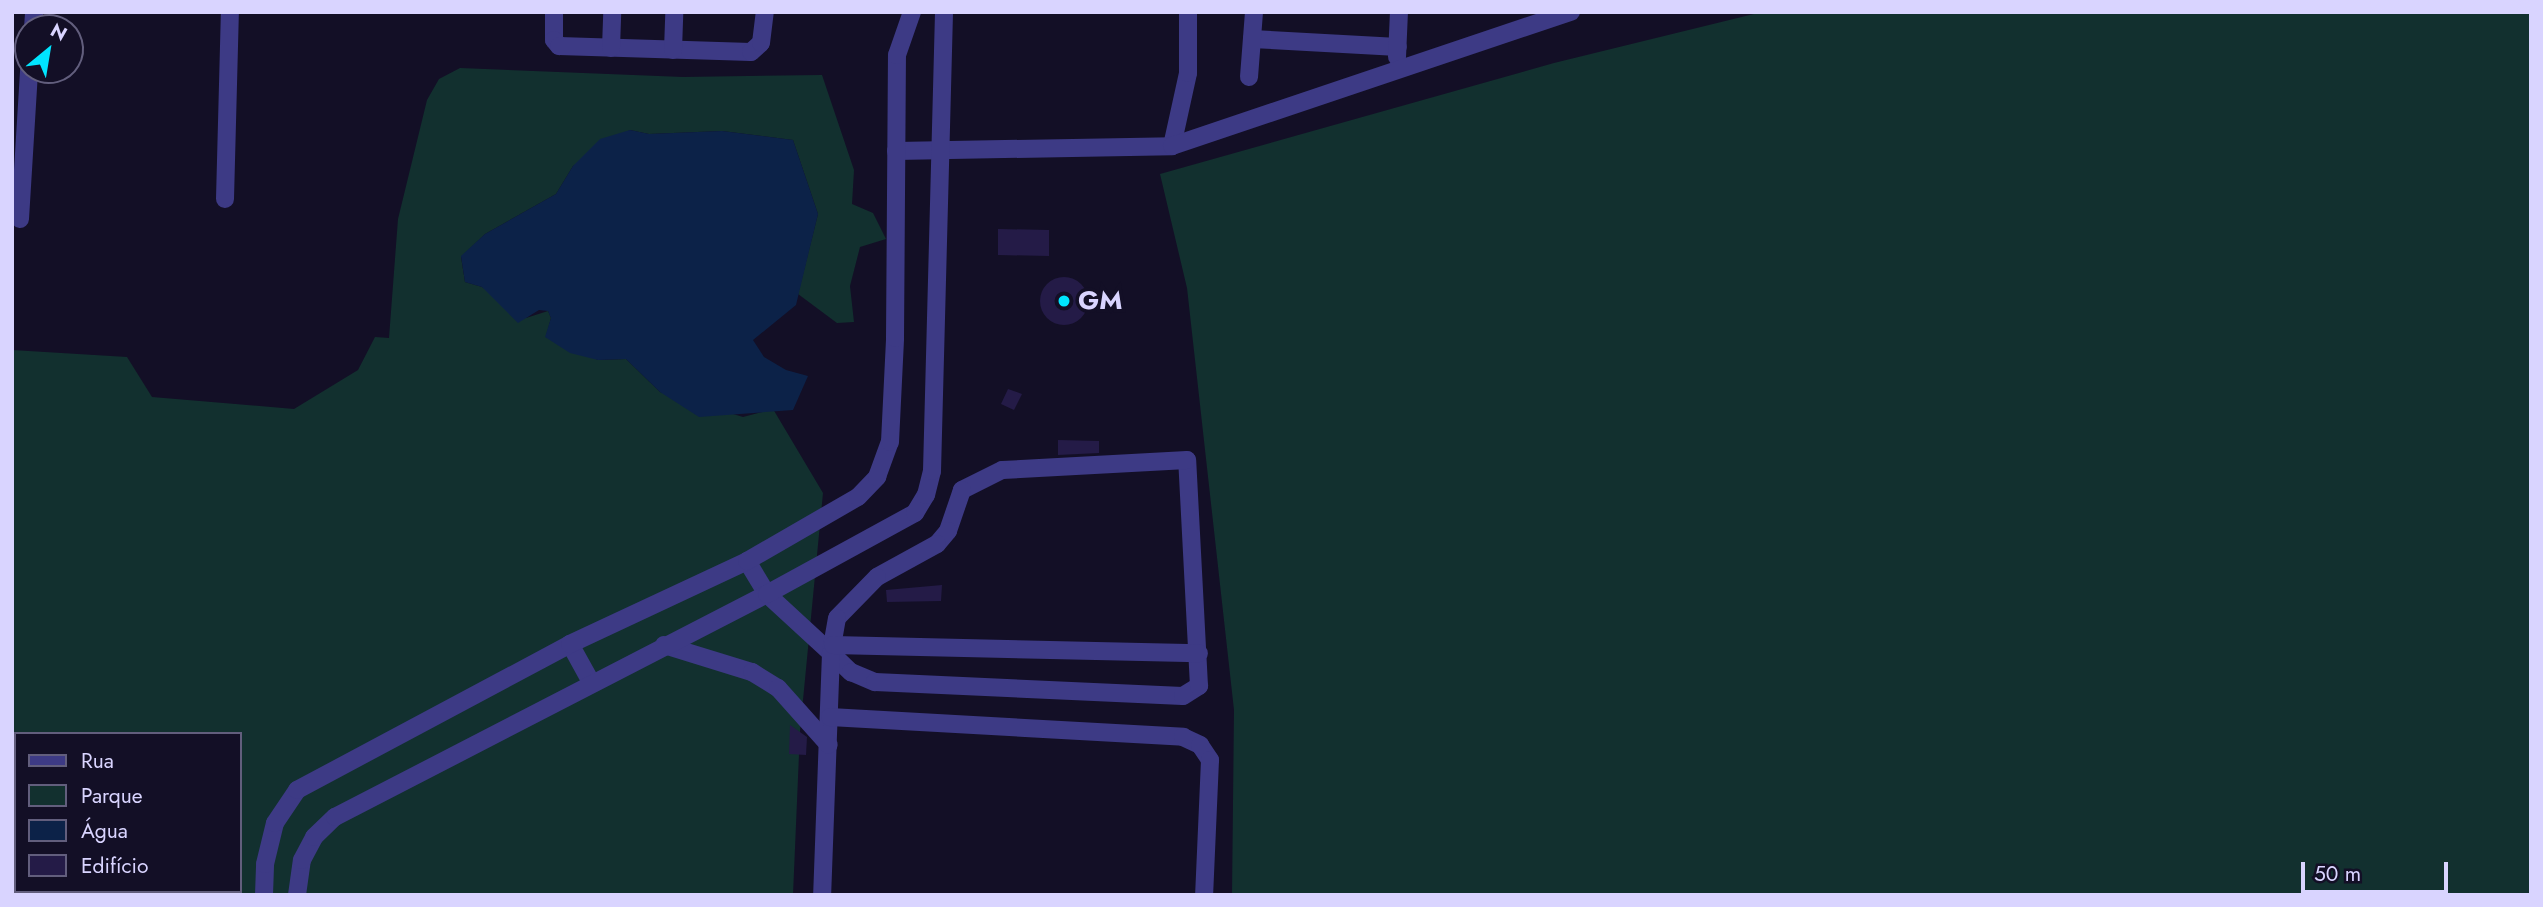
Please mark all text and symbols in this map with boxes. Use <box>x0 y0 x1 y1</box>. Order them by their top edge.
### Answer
north arrow <box>14 14 84 84</box>
text: N <box>45 17 72 48</box>
place label: GM <box>1078 285 1122 317</box>
marker: GM <box>1056 293 1072 309</box>
legend <box>14 732 242 893</box>
text: Rua <box>81 746 114 776</box>
text: Parque <box>81 781 143 811</box>
text: Água <box>81 816 128 846</box>
scale bar <box>2305 848 2452 892</box>
text: Edifício <box>81 851 148 881</box>
text: 50 m <box>2314 859 2361 889</box>

